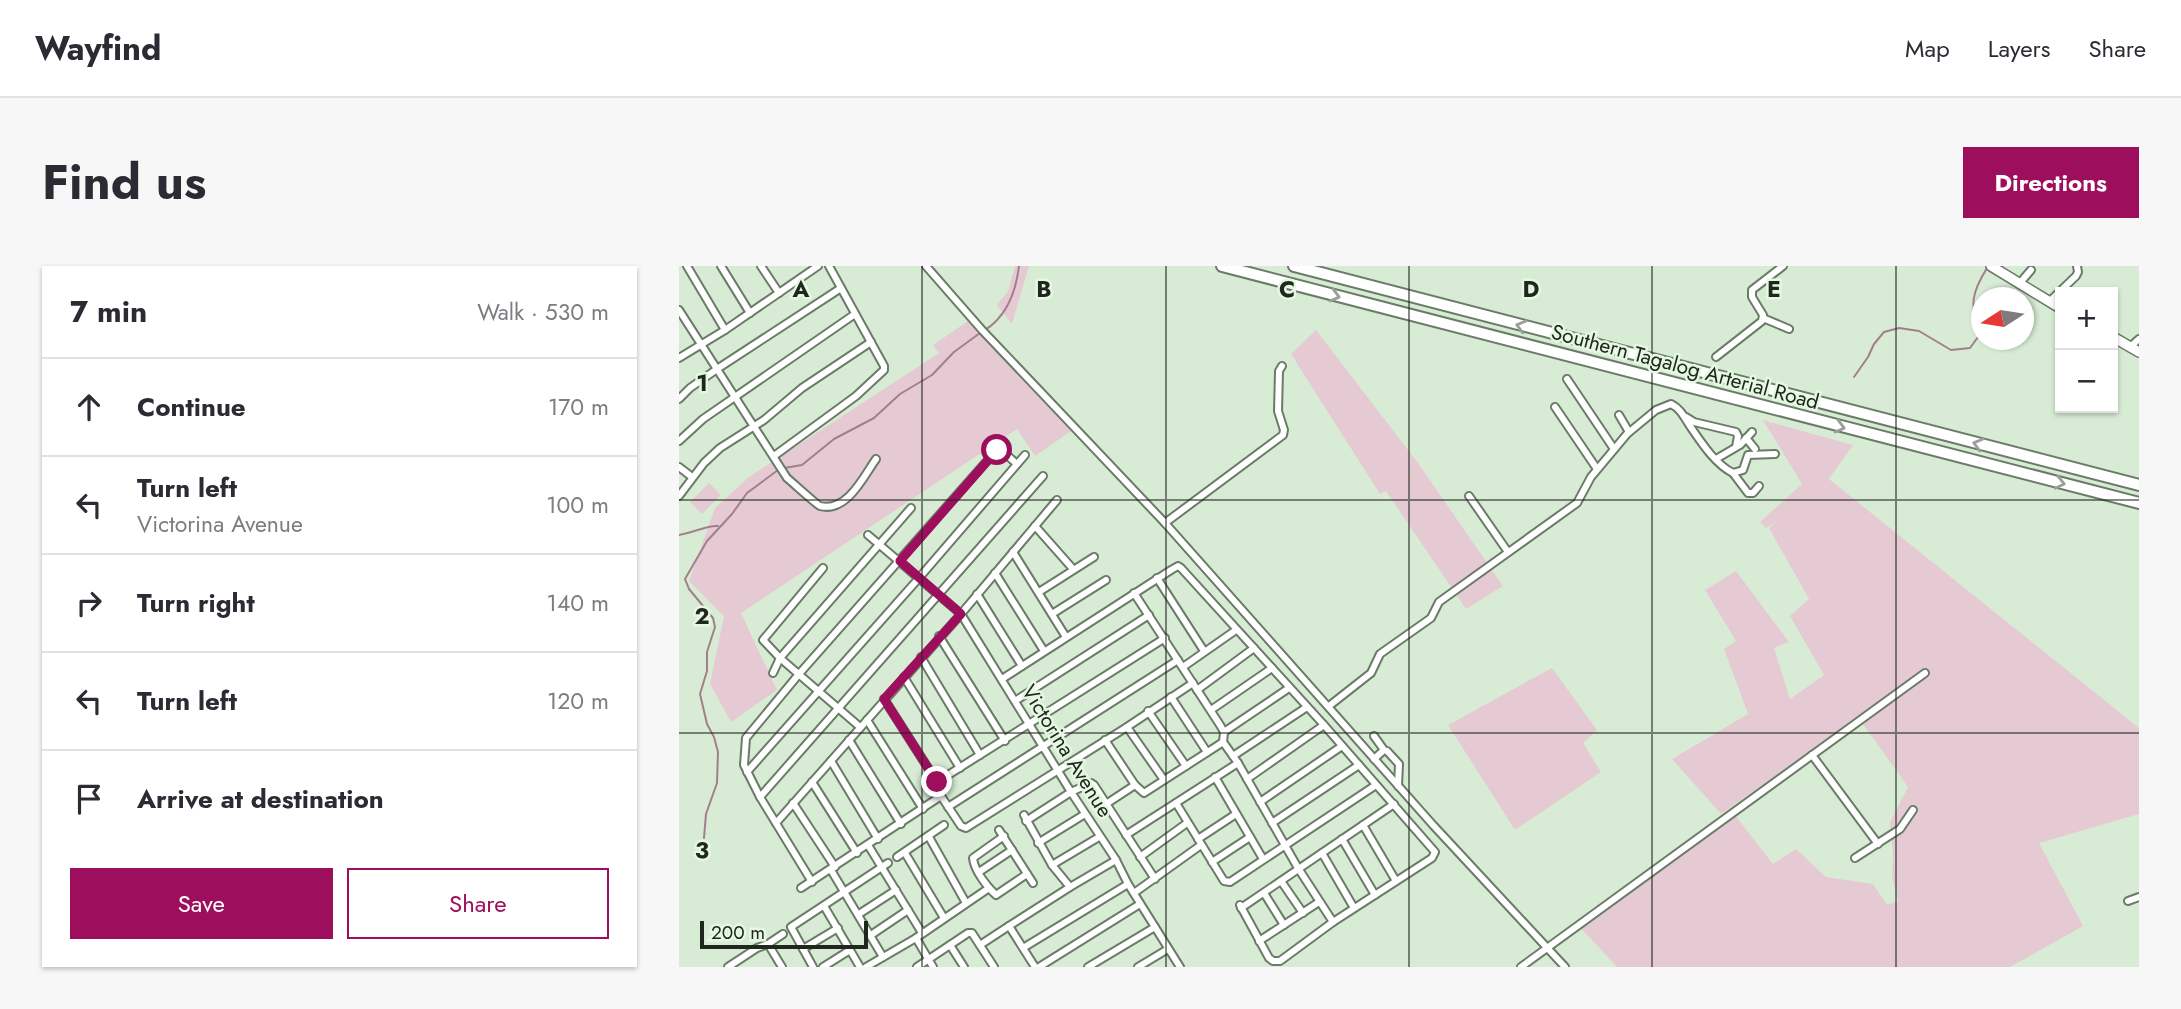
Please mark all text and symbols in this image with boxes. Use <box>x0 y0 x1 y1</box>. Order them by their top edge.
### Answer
text: Wayfind <box>35 25 161 72</box>
text: Map <box>1905 31 1950 66</box>
text: Layers <box>1988 31 2050 66</box>
text: Share <box>2088 31 2146 66</box>
text: Find us <box>42 147 206 217</box>
button: Directions <box>1963 147 2139 218</box>
text: A <box>792 272 810 306</box>
text: B <box>1036 272 1052 306</box>
text: C <box>1279 272 1295 306</box>
text: D <box>1523 272 1540 306</box>
text: E <box>1767 272 1781 306</box>
north arrow <box>1971 287 2034 350</box>
map controls <box>2055 287 2118 413</box>
button: + <box>2055 287 2118 350</box>
one-way arrow <box>1329 288 1341 302</box>
text: 7 min <box>70 290 147 333</box>
text: Walk · 530 m <box>477 295 609 329</box>
street label: Southern Tagalog Arterial Road <box>1548 317 1822 417</box>
one-way arrow <box>1515 320 1527 334</box>
button: − <box>2055 350 2118 413</box>
text: 1 <box>696 366 708 400</box>
icon: ahead <box>70 388 108 426</box>
text: Continue <box>137 388 246 426</box>
text: 170 m <box>548 390 609 424</box>
one-way arrow <box>1834 419 1846 433</box>
route start <box>981 434 1012 465</box>
one-way arrow <box>1972 437 1984 452</box>
text: Turn left <box>137 469 237 507</box>
one-way arrow <box>2054 475 2066 489</box>
icon: left <box>70 486 108 524</box>
text: 100 m <box>546 488 609 522</box>
text: Victorina Avenue <box>137 507 303 541</box>
icon: right <box>70 584 108 622</box>
text: Turn right <box>137 584 255 622</box>
text: 140 m <box>547 586 609 620</box>
text: 2 <box>694 599 710 633</box>
street label: Victorina Avenue <box>1014 679 1120 823</box>
icon: left <box>70 682 108 720</box>
text: Turn left <box>137 682 237 720</box>
text: 120 m <box>547 684 609 718</box>
route end <box>921 766 952 797</box>
icon: arrive <box>70 780 108 818</box>
text: Arrive at destination <box>137 780 384 818</box>
text: 3 <box>695 833 709 867</box>
button: Save <box>70 868 333 939</box>
button: Share <box>347 868 609 939</box>
scale bar <box>700 918 868 950</box>
text: 200 m <box>711 919 765 946</box>

